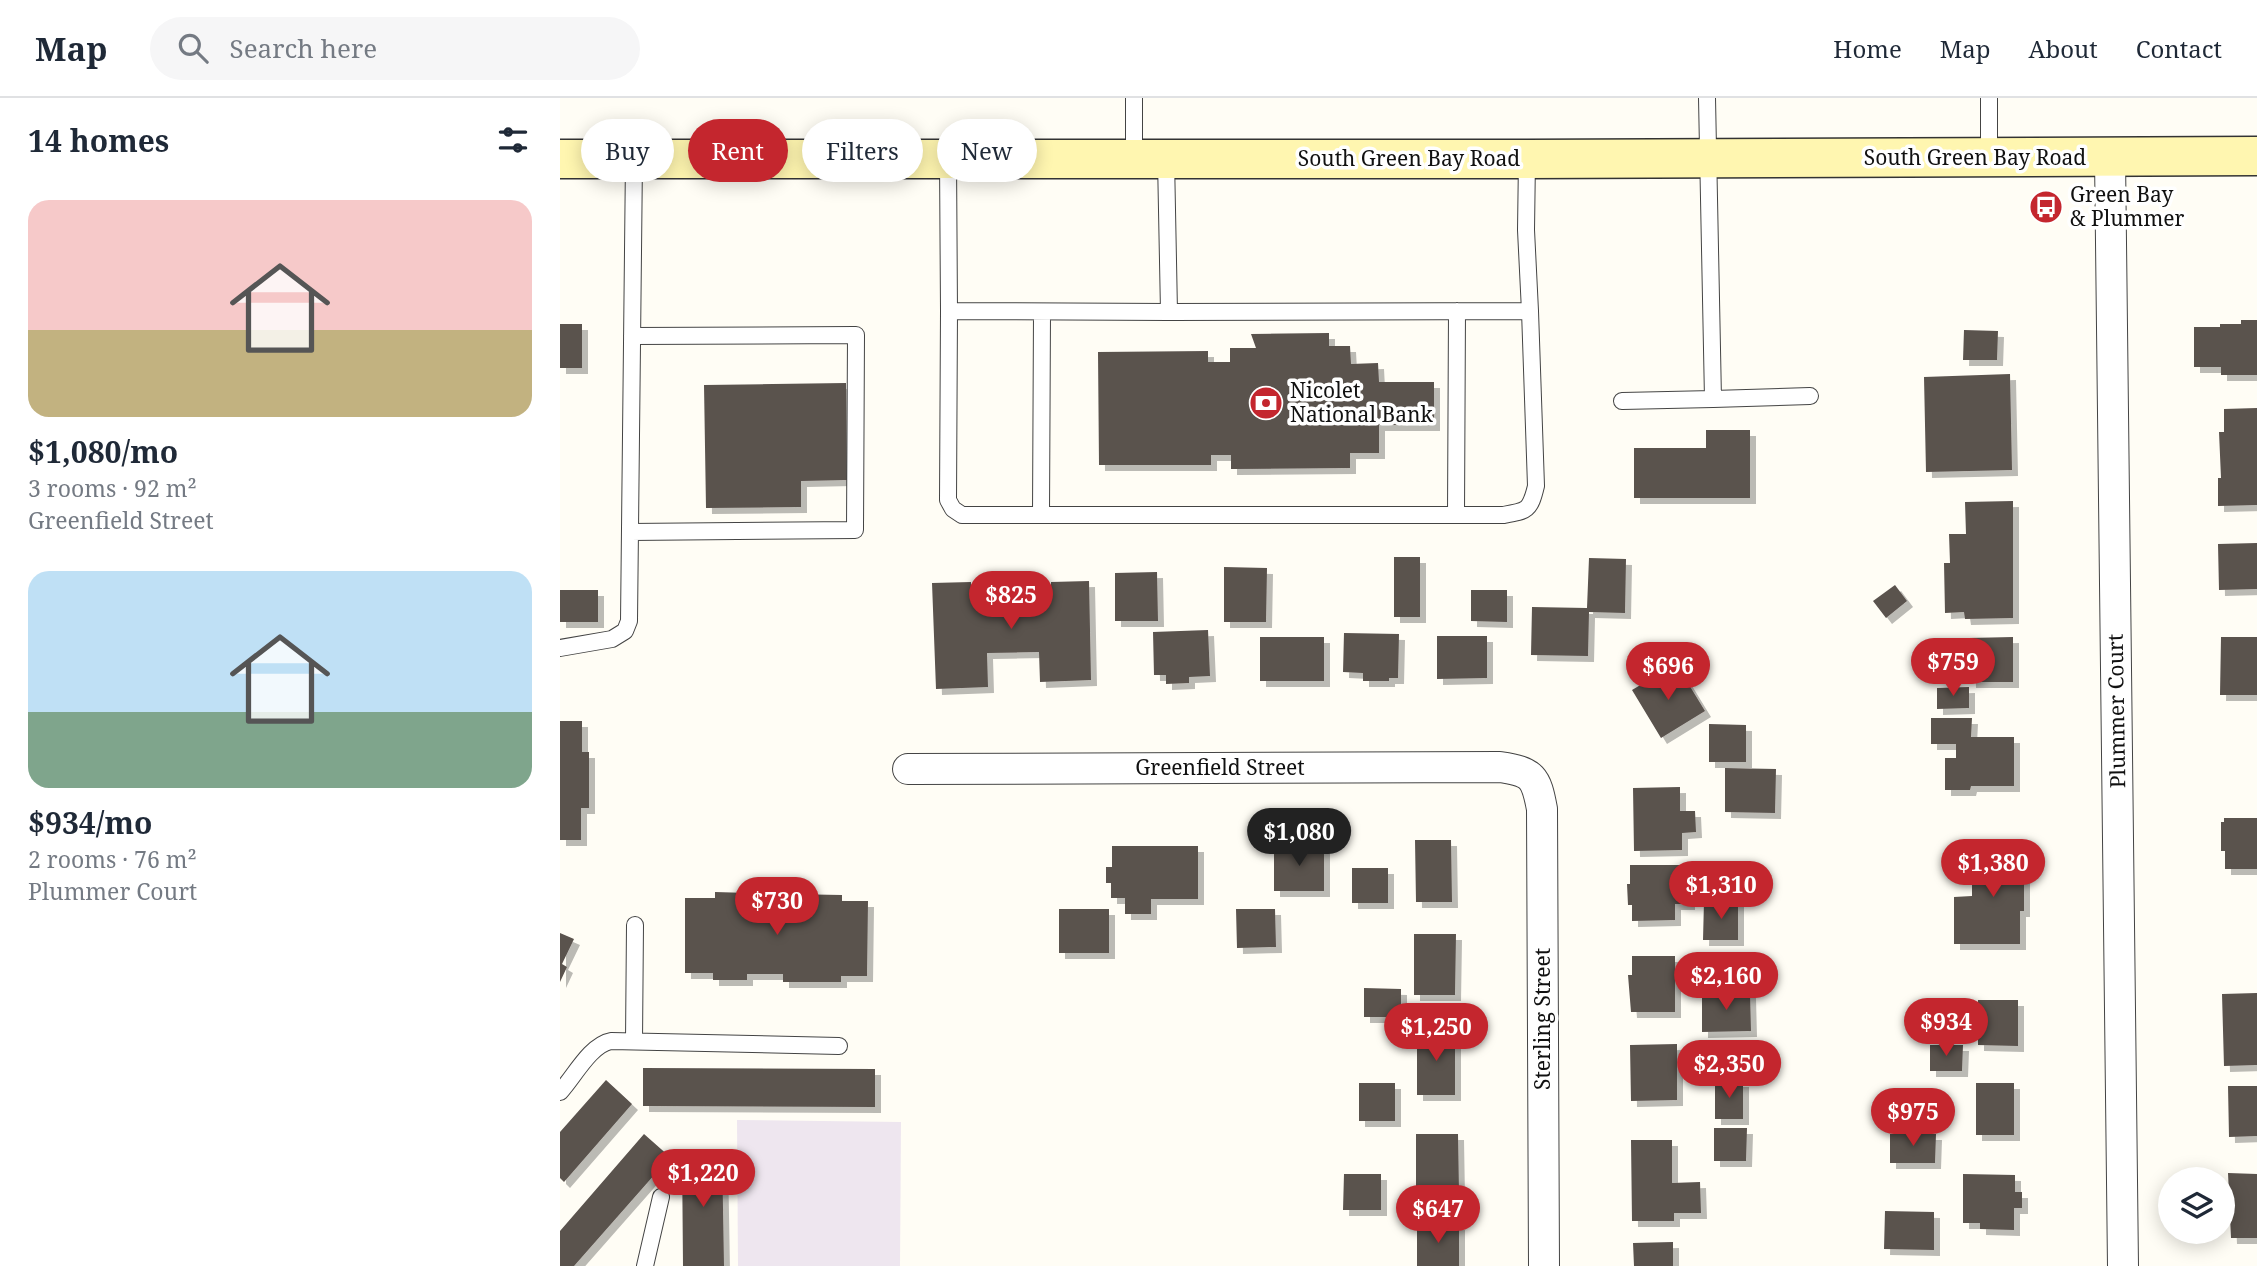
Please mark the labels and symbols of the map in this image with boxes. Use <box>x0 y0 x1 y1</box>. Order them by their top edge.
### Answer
street label: South Green Bay Road <box>1864 143 2086 171</box>
street label: South Green Bay Road <box>1298 144 1520 172</box>
place label: Green Bay & Plummer <box>2070 180 2184 232</box>
bus stop icon: Green Bay & Plummer <box>2027 188 2065 226</box>
place label: Nicolet National Bank <box>1290 376 1434 428</box>
bank icon: Nicolet National Bank <box>1247 384 1285 422</box>
pin: $825 <box>970 572 1052 631</box>
street label: Plummer Court <box>2101 634 2131 788</box>
pin: $759 <box>1912 638 1994 698</box>
pin: $696 <box>1627 642 1709 702</box>
street label: Greenfield Street <box>1135 753 1305 781</box>
pin: $1,080 <box>1242 808 1356 868</box>
pin: $1,380 <box>1936 840 2050 899</box>
pin: $1,310 <box>1664 862 1778 921</box>
pin: $730 <box>736 878 818 937</box>
street label: Sterling Street <box>1528 948 1556 1090</box>
pin: $2,160 <box>1669 953 1783 1012</box>
pin: $934 <box>1905 998 1987 1058</box>
pin: $1,250 <box>1379 1004 1493 1063</box>
pin: $2,350 <box>1672 1040 1786 1100</box>
pin: $975 <box>1872 1088 1954 1148</box>
pin: $1,220 <box>646 1150 760 1209</box>
pin: $647 <box>1397 1186 1479 1245</box>

